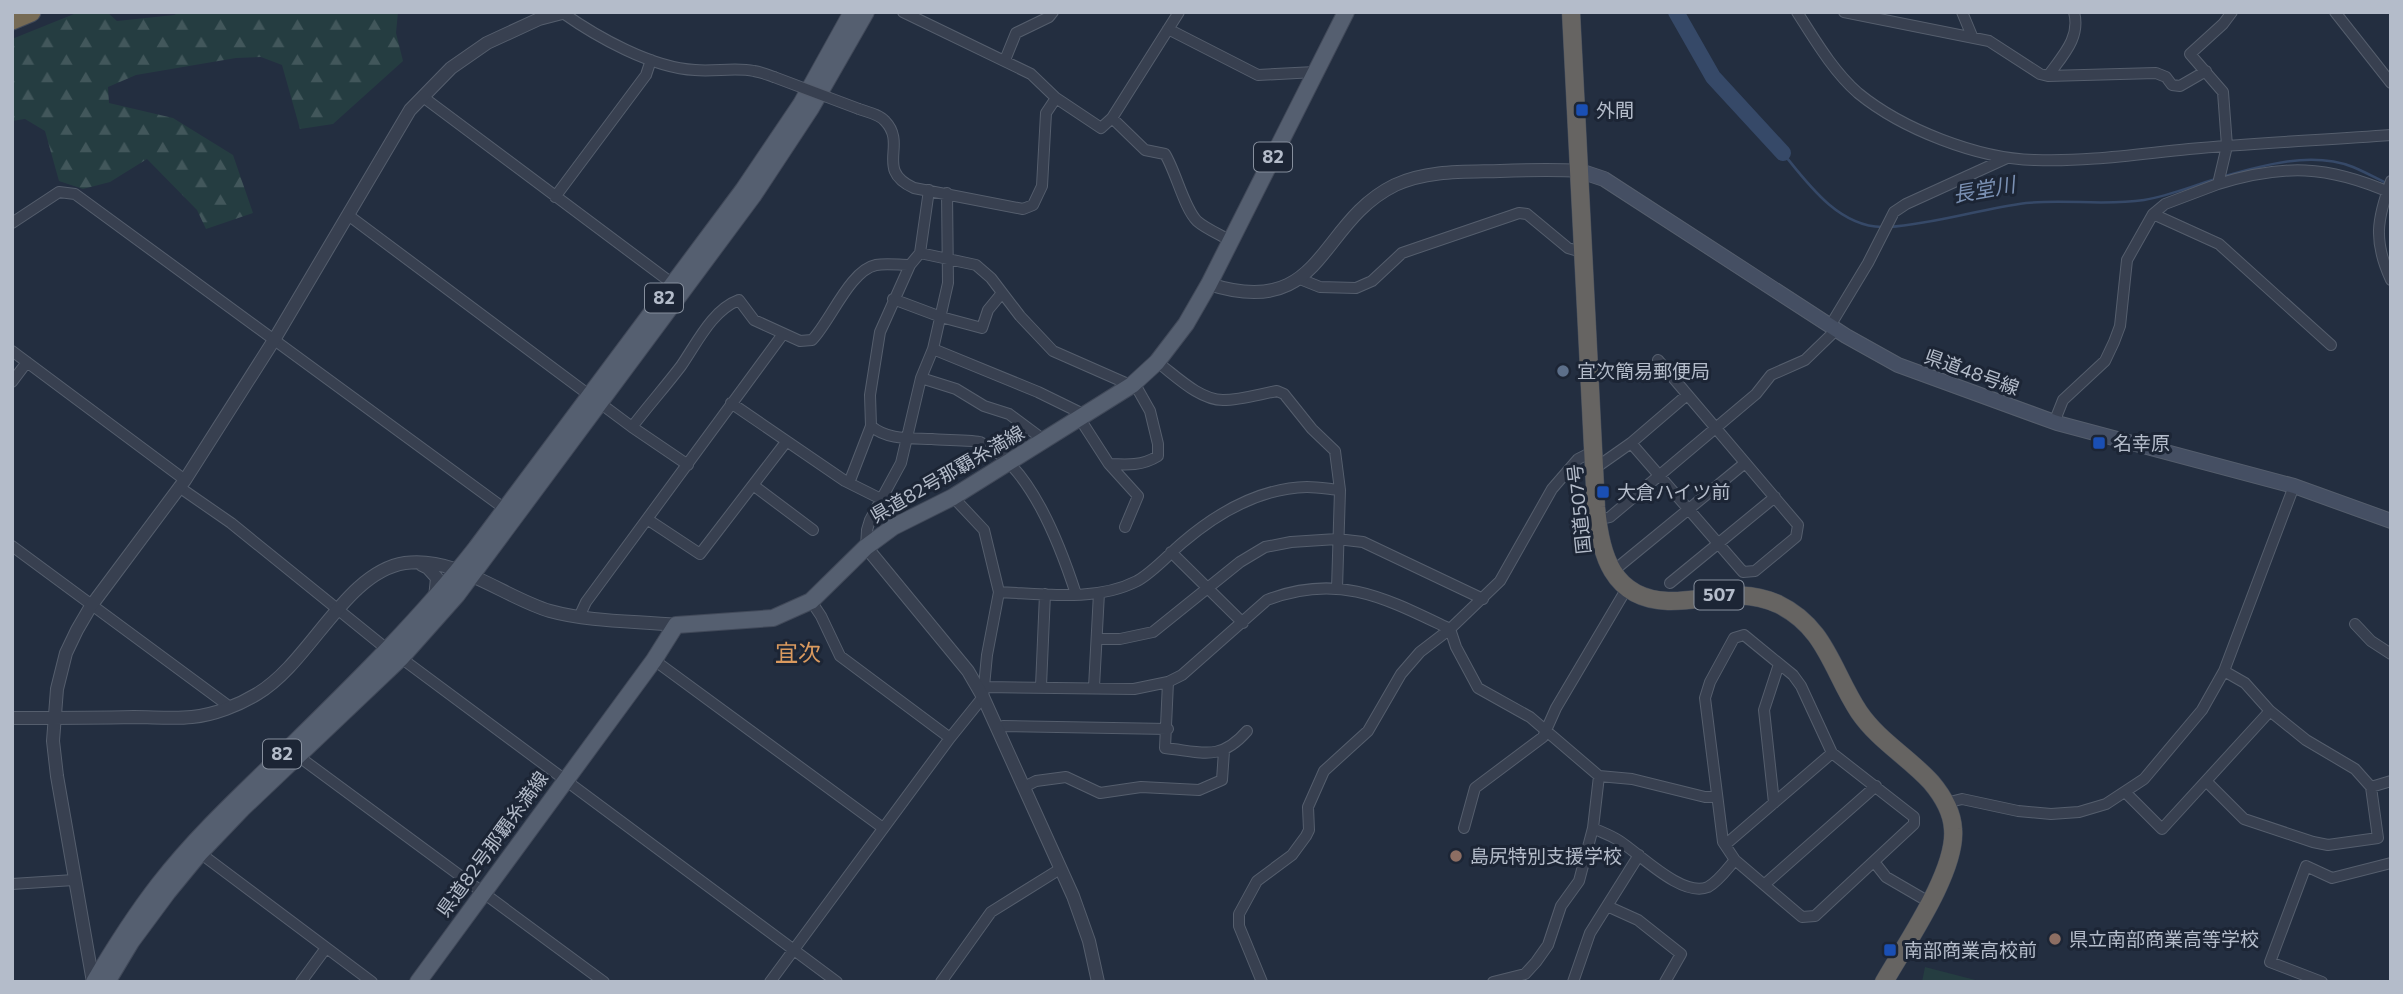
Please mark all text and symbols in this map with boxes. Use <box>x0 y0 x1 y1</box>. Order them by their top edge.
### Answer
place label: 外間 <box>1596 98 1634 121</box>
marker: 外間 <box>1574 102 1590 118</box>
road number: 82 <box>1254 142 1292 172</box>
water label: 長堂川 <box>1951 170 2019 206</box>
road number: 82 <box>645 284 683 312</box>
street label: 県道48号線 <box>1922 344 2023 399</box>
place label: 宜次簡易郵便局 <box>1577 359 1710 382</box>
marker: 宜次簡易郵便局 <box>1555 363 1571 379</box>
street label: 県道82号那覇糸満線 <box>866 420 1028 527</box>
place label: 名幸原 <box>2113 431 2170 454</box>
marker: 名幸原 <box>2091 435 2107 451</box>
street label: 国道507号 <box>1562 463 1595 555</box>
place label: 大倉ハイツ前 <box>1617 480 1731 503</box>
marker: 大倉ハイツ前 <box>1595 484 1611 500</box>
road number: 507 <box>1694 580 1744 610</box>
district label: 宜次 <box>775 638 821 666</box>
road number: 82 <box>263 740 301 768</box>
street label: 県道82号那覇糸満線 <box>431 767 552 921</box>
place label: 島尻特別支援学校 <box>1470 844 1622 867</box>
marker: 島尻特別支援学校 <box>1448 848 1464 864</box>
place label: 県立南部商業高等学校 <box>2069 927 2259 950</box>
marker: 県立南部商業高等学校 <box>2047 931 2063 947</box>
place label: 南部商業高校前 <box>1904 938 2037 961</box>
marker: 南部商業高校前 <box>1882 942 1898 958</box>

